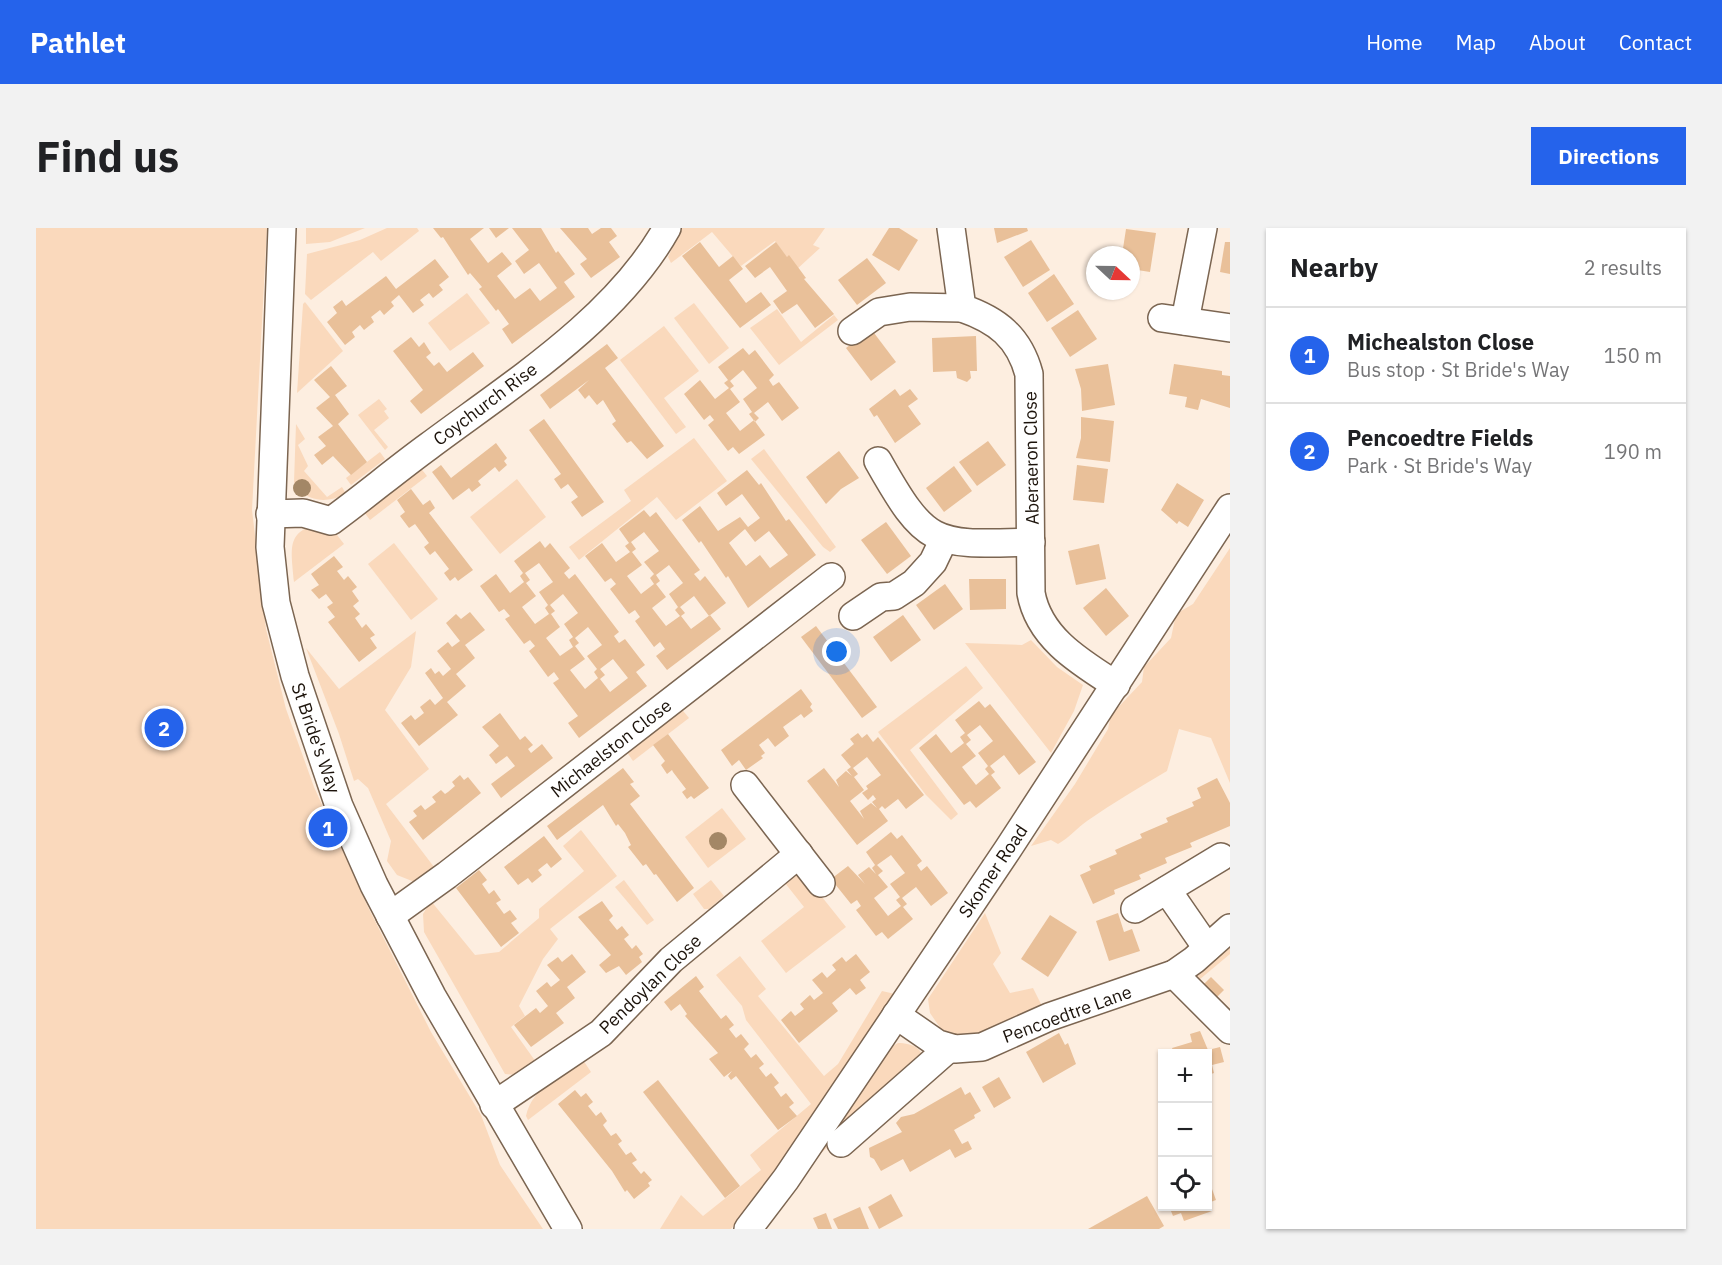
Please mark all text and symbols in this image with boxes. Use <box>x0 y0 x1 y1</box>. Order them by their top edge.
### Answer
text: Pathlet <box>30 24 126 61</box>
text: Home <box>1366 28 1423 56</box>
text: Map <box>1456 28 1496 56</box>
text: About <box>1529 28 1586 56</box>
text: Contact <box>1619 28 1692 56</box>
button: Directions <box>1531 127 1686 185</box>
text: Find us <box>36 129 179 184</box>
north arrow <box>1086 246 1140 300</box>
text: Nearby <box>1290 250 1378 284</box>
text: 2 results <box>1584 254 1662 281</box>
text: Michealston Close <box>1347 327 1534 356</box>
text: 1 <box>1304 342 1316 369</box>
text: 150 m <box>1604 342 1662 369</box>
text: Bus stop · St Bride's Way <box>1347 356 1570 383</box>
street label: Coychurch Rise <box>428 357 542 451</box>
street label: Aberaeron Close <box>1018 391 1044 525</box>
text: Pencoedtre Fields <box>1347 423 1533 452</box>
text: 2 <box>1304 438 1316 465</box>
text: 190 m <box>1604 438 1662 465</box>
text: Park · St Bride's Way <box>1347 452 1532 479</box>
your location <box>822 637 851 666</box>
street label: St Bride's Way <box>286 680 346 796</box>
street label: Michaelston Close <box>546 694 676 802</box>
pin: 2 <box>144 706 184 750</box>
pin: 1 <box>308 806 348 850</box>
street label: Skomer Road <box>953 820 1033 922</box>
street label: Pendoylan Close <box>594 929 706 1039</box>
street label: Pencoedtre Lane <box>999 980 1135 1048</box>
map controls <box>1158 1049 1212 1211</box>
button: + <box>1158 1049 1212 1103</box>
button: − <box>1158 1103 1212 1157</box>
button: locate <box>1158 1157 1212 1211</box>

